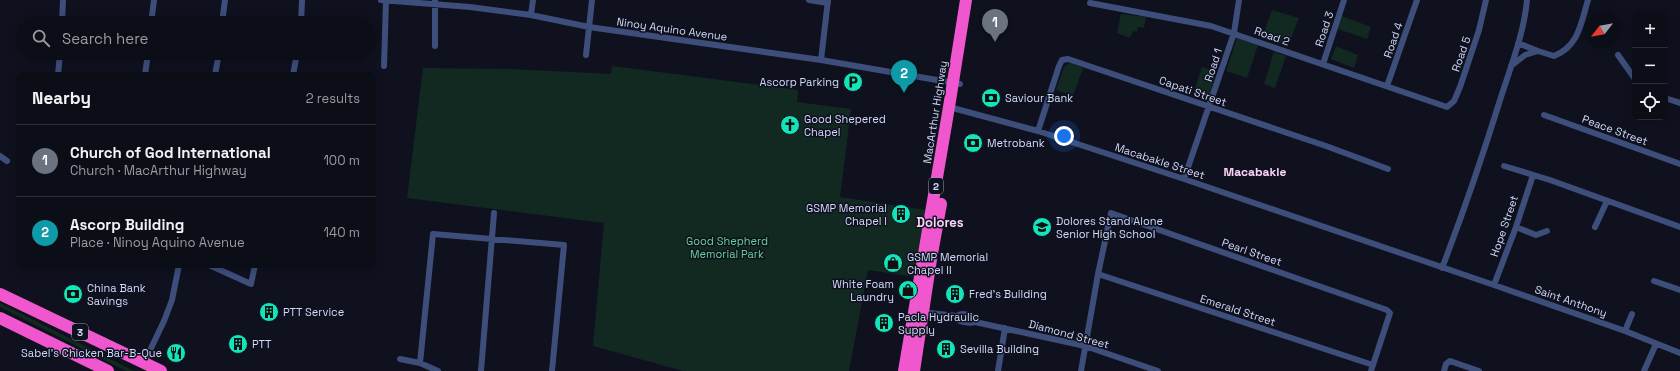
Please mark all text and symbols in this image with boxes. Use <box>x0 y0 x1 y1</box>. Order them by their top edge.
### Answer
pin: 1 <box>982 9 1008 42</box>
street label: Road 3 <box>1312 9 1336 49</box>
north arrow <box>1584 12 1620 48</box>
map controls <box>1632 12 1668 120</box>
button: + <box>1632 12 1668 48</box>
street label: Ninoy Aquino Avenue <box>616 14 728 44</box>
search box <box>16 16 376 60</box>
street label: Road 4 <box>1380 20 1406 60</box>
street label: Road 2 <box>1252 23 1292 49</box>
icon: search <box>30 27 52 49</box>
text: Search here <box>62 29 148 48</box>
street label: Road 5 <box>1448 34 1474 73</box>
street label: Road 1 <box>1201 46 1225 84</box>
button: − <box>1632 48 1668 84</box>
pin: 2 <box>891 60 917 93</box>
street label: MacArthur Highway <box>920 60 950 164</box>
parking icon: Ascorp Parking <box>842 71 864 93</box>
street label: Capati Street <box>1157 73 1229 109</box>
place label: Ascorp Parking <box>759 75 839 89</box>
button: locate <box>1632 84 1668 120</box>
text: Nearby <box>32 87 91 109</box>
bank icon: Saviour Bank <box>980 87 1002 109</box>
text: 2 results <box>306 90 360 107</box>
place label: Saviour Bank <box>1005 91 1073 105</box>
place label: Good Shepered Chapel <box>804 112 886 139</box>
street label: Peace Street <box>1580 112 1650 148</box>
church icon: Good Shepered Chapel <box>779 114 801 136</box>
your location <box>1054 126 1074 146</box>
bank icon: Metrobank <box>962 132 984 154</box>
place label: Metrobank <box>987 136 1045 150</box>
street label: Macabakle Street <box>1113 140 1207 182</box>
text: Church of God International <box>70 143 271 162</box>
text: 1 <box>42 152 48 169</box>
text: 100 m <box>323 152 360 169</box>
text: Church · MacArthur Highway <box>70 162 247 179</box>
district label: Macabakle <box>1224 164 1286 180</box>
road number: 2 <box>929 178 943 194</box>
street label: Hope Street <box>1487 193 1521 259</box>
place label: GSMP Memorial Chapel I <box>806 201 887 228</box>
building icon: GSMP Memorial Chapel I <box>890 203 912 225</box>
district label: Dolores <box>916 214 964 231</box>
place label: Dolores Stand Alone Senior High School <box>1056 214 1163 241</box>
text: Ascorp Building <box>70 215 184 234</box>
school or university icon: Dolores Stand Alone Senior High School <box>1031 216 1053 238</box>
text: 2 <box>41 224 49 241</box>
text: 140 m <box>324 224 360 241</box>
text: Place · Ninoy Aquino Avenue <box>70 234 245 251</box>
park label: Good Shepherd Memorial Park <box>686 234 768 261</box>
street label: Pearl Street <box>1220 235 1284 269</box>
place label: GSMP Memorial Chapel II <box>907 250 988 277</box>
shop icon: GSMP Memorial Chapel II <box>882 252 904 274</box>
place label: White Foam Laundry <box>832 277 894 304</box>
shop icon: White Foam Laundry <box>897 279 919 301</box>
place label: China Bank Savings <box>87 281 146 308</box>
street label: Saint Anthony <box>1533 282 1609 320</box>
bank icon: China Bank Savings <box>62 283 84 305</box>
building icon: Fred's Building <box>944 283 966 305</box>
place label: Fred's Building <box>969 287 1047 301</box>
street label: Emerald Street <box>1198 291 1278 329</box>
building icon: PTT Service <box>258 301 280 323</box>
place label: PTT Service <box>283 305 344 319</box>
place label: Pacla Hydraulic Supply <box>898 310 979 337</box>
building icon: Pacla Hydraulic Supply <box>873 312 895 334</box>
street label: Diamond Street <box>1027 317 1111 351</box>
road number: 3 <box>72 324 88 340</box>
building icon: PTT <box>227 333 249 355</box>
place label: PTT <box>252 337 272 351</box>
building icon: Sevilla Building <box>935 338 957 360</box>
restaurant icon: Sabel's Chicken Bar-B-Que <box>165 342 187 364</box>
place label: Sevilla Building <box>960 342 1039 356</box>
place label: Sabel's Chicken Bar-B-Que <box>21 346 162 360</box>

